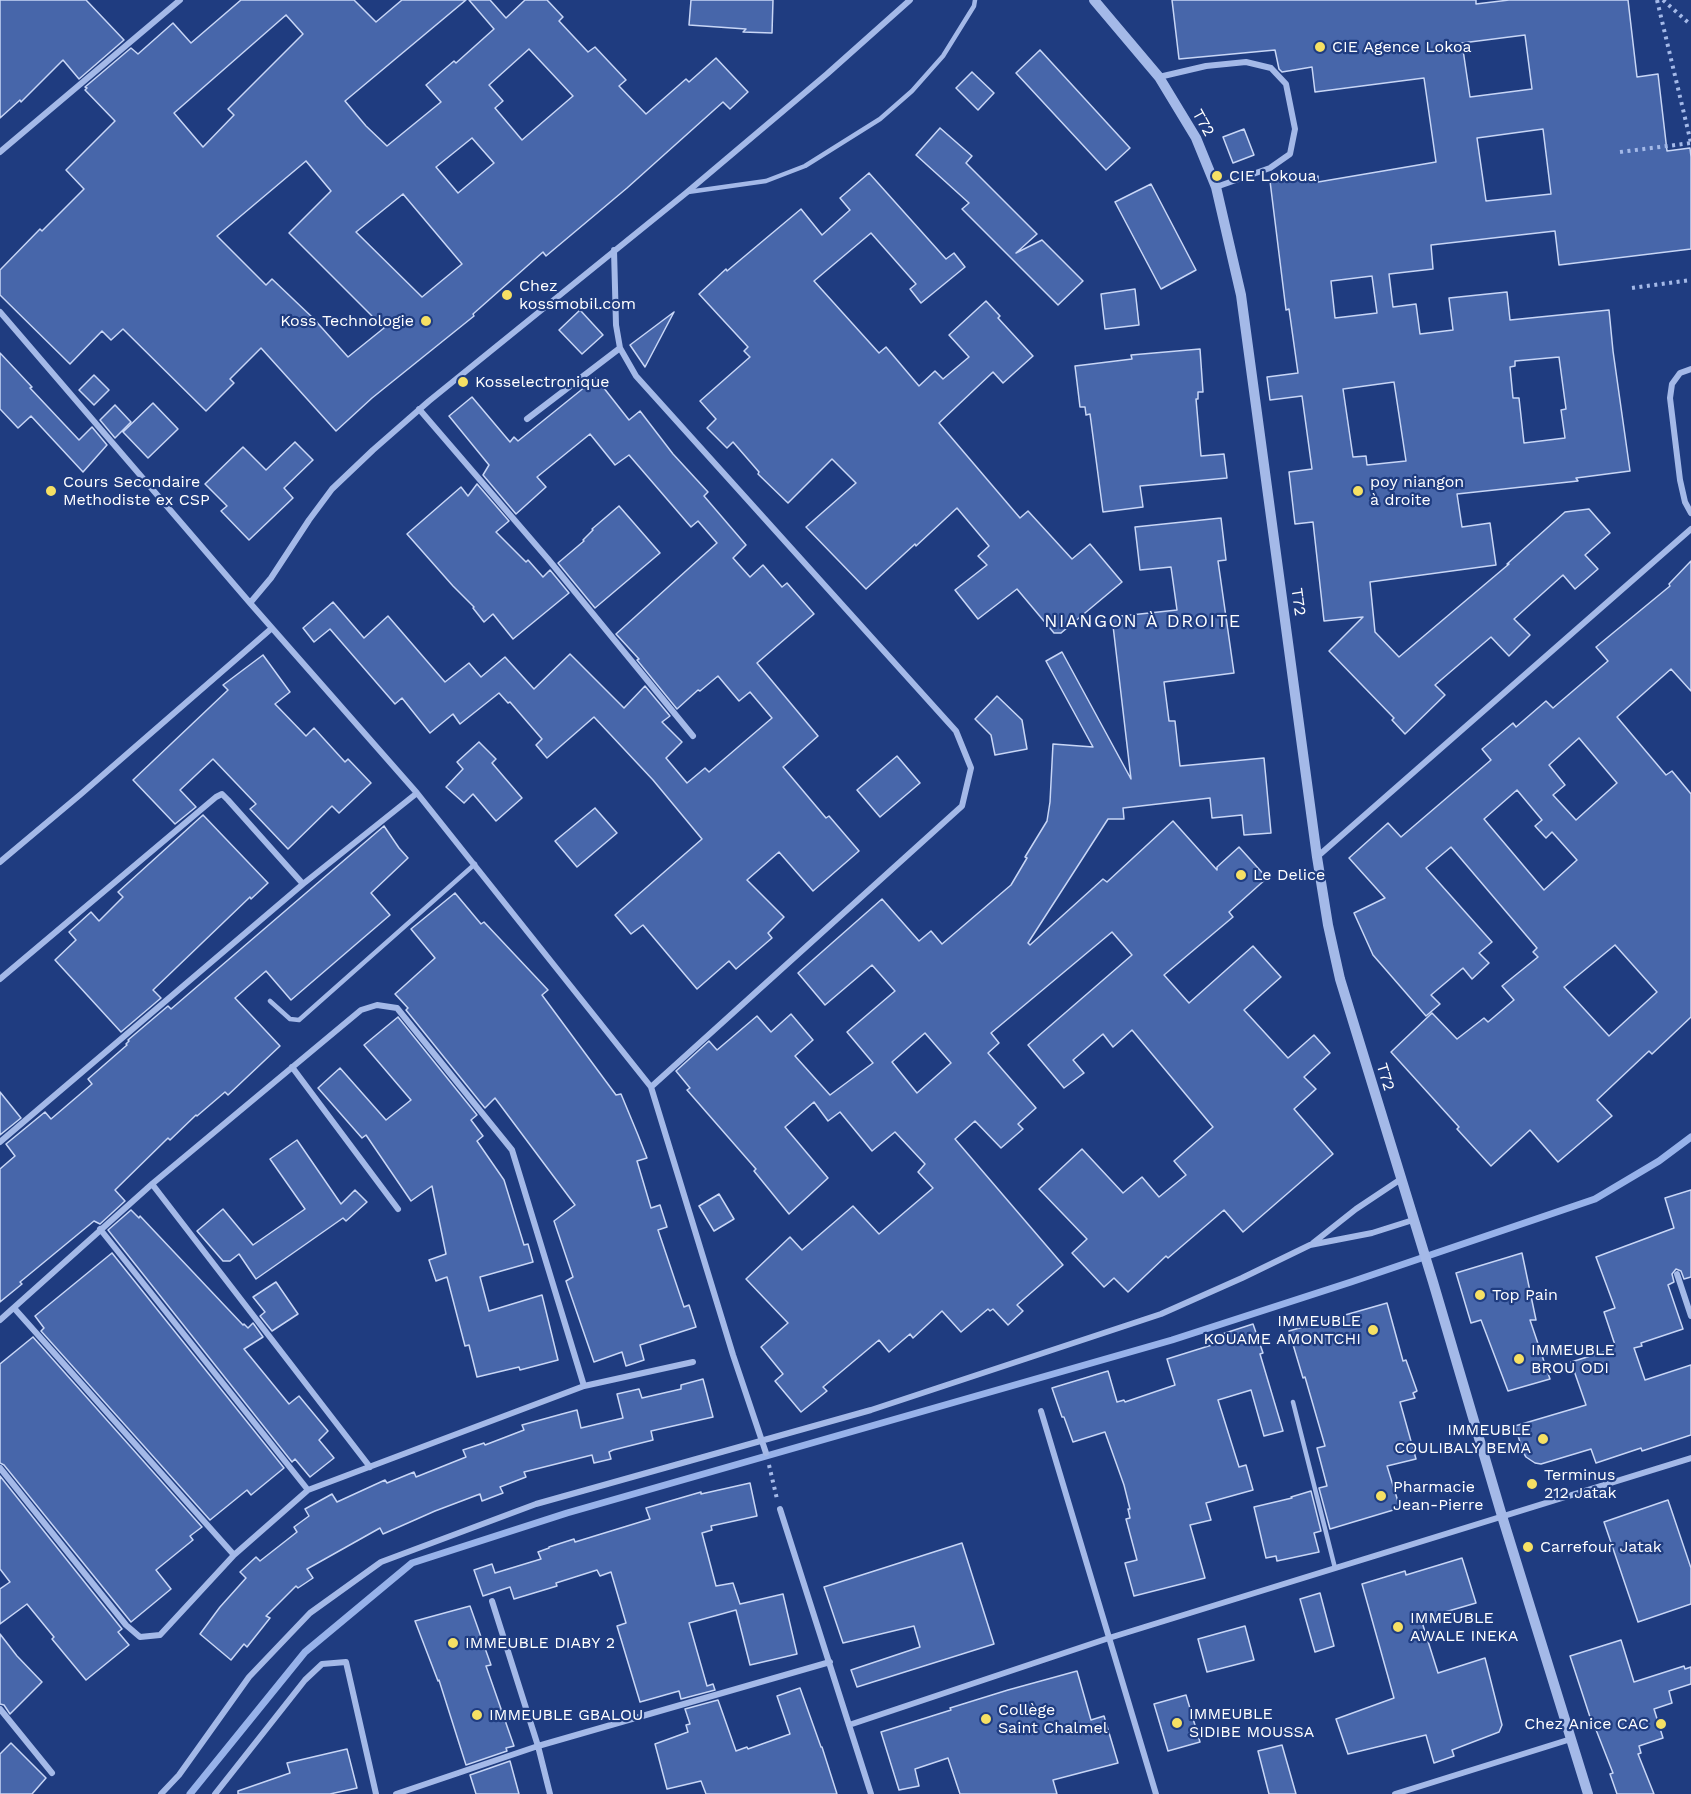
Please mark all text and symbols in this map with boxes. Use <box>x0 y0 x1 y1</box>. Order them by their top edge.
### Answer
place label: CIE Agence Lokoa <box>1332 37 1472 57</box>
marker: CIE Agence Lokoa <box>1313 40 1327 54</box>
street label: T72 <box>1188 106 1218 140</box>
place label: CIE Lokoua <box>1229 166 1317 186</box>
marker: CIE Lokoua <box>1210 169 1224 183</box>
place label: Chez kossmobil.com <box>519 276 636 314</box>
marker: Chez kossmobil.com <box>500 288 514 302</box>
place label: Koss Technologie <box>280 311 414 331</box>
marker: Koss Technologie <box>419 314 433 328</box>
place label: Kosselectronique <box>475 372 609 392</box>
marker: Kosselectronique <box>456 375 470 389</box>
place label: Cours Secondaire Methodiste ex CSP <box>63 472 210 510</box>
place label: poy niangon à droite <box>1370 472 1464 510</box>
marker: Cours Secondaire Methodiste ex CSP <box>44 484 58 498</box>
marker: poy niangon à droite <box>1351 484 1365 498</box>
street label: T72 <box>1287 587 1309 617</box>
district label: NIANGON À DROITE <box>1044 611 1242 633</box>
place label: Le Delice <box>1253 865 1325 885</box>
marker: Le Delice <box>1234 868 1248 882</box>
street label: T72 <box>1372 1061 1398 1093</box>
place label: Top Pain <box>1492 1285 1558 1305</box>
marker: Top Pain <box>1473 1288 1487 1302</box>
place label: IMMEUBLE KOUAME AMONTCHI <box>1203 1311 1361 1349</box>
marker: IMMEUBLE KOUAME AMONTCHI <box>1366 1323 1380 1337</box>
place label: IMMEUBLE BROU ODI <box>1531 1340 1615 1378</box>
marker: IMMEUBLE BROU ODI <box>1512 1352 1526 1366</box>
place label: IMMEUBLE COULIBALY BEMA <box>1394 1420 1531 1458</box>
marker: IMMEUBLE COULIBALY BEMA <box>1536 1432 1550 1446</box>
place label: Terminus 212 Jatak <box>1544 1465 1617 1503</box>
place label: Pharmacie Jean-Pierre <box>1393 1477 1484 1515</box>
marker: Terminus 212 Jatak <box>1525 1477 1539 1491</box>
marker: Pharmacie Jean-Pierre <box>1374 1489 1388 1503</box>
place label: Carrefour Jatak <box>1540 1537 1662 1557</box>
marker: Carrefour Jatak <box>1521 1540 1535 1554</box>
place label: IMMEUBLE AWALE INEKA <box>1410 1608 1518 1646</box>
marker: IMMEUBLE AWALE INEKA <box>1391 1620 1405 1634</box>
place label: IMMEUBLE DIABY 2 <box>465 1633 615 1653</box>
marker: IMMEUBLE DIABY 2 <box>446 1636 460 1650</box>
place label: Collège Saint Chalmel <box>998 1700 1108 1738</box>
place label: IMMEUBLE SIDIBE MOUSSA <box>1189 1704 1314 1742</box>
place label: IMMEUBLE GBALOU <box>489 1705 643 1725</box>
marker: IMMEUBLE GBALOU <box>470 1708 484 1722</box>
marker: Collège Saint Chalmel <box>979 1712 993 1726</box>
place label: Chez Anice CAC <box>1524 1714 1649 1734</box>
marker: IMMEUBLE SIDIBE MOUSSA <box>1170 1716 1184 1730</box>
marker: Chez Anice CAC <box>1654 1717 1668 1731</box>

